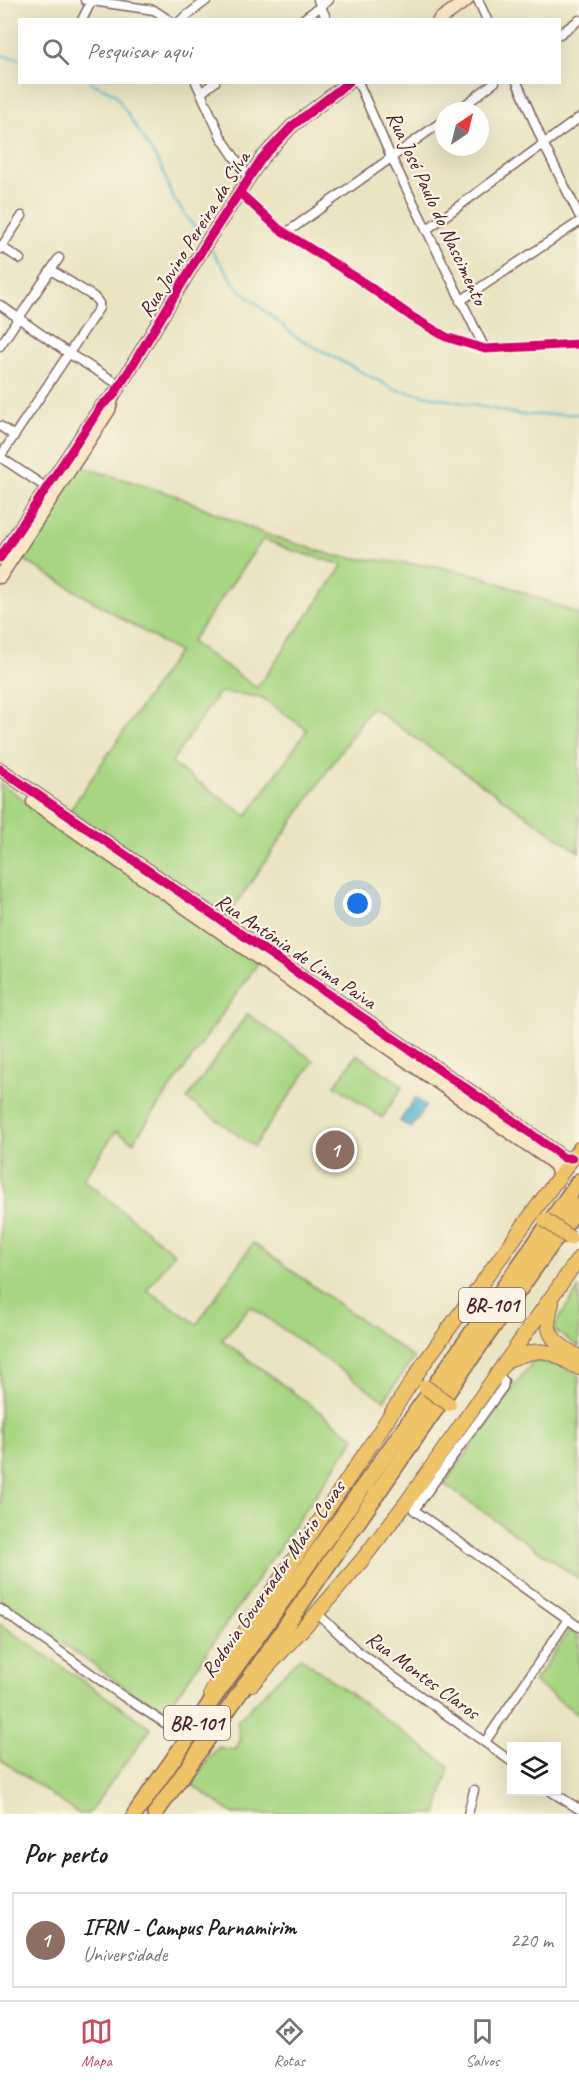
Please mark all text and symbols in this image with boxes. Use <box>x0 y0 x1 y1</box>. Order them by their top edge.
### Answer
search box <box>18 18 561 84</box>
icon: search <box>39 35 72 68</box>
text: Pesquisar aqui <box>87 37 192 65</box>
north arrow <box>435 102 489 156</box>
street label: Rua José Paulo do Nascimento <box>381 107 494 311</box>
street label: Rua Jovino Pereira da Silva <box>132 144 257 322</box>
street label: Rua Antônia de Lima Paiva <box>211 888 383 1015</box>
your location <box>343 889 372 918</box>
pin: 1 <box>316 1128 354 1172</box>
road number: BR-101 <box>459 1288 525 1322</box>
street label: Rodovia Governador Mário Covas <box>195 1474 352 1682</box>
street label: Rua Montes Claros <box>361 1625 486 1726</box>
road number: BR-101 <box>164 1706 230 1740</box>
map controls <box>507 1742 561 1796</box>
button: layers <box>507 1742 561 1796</box>
text: Por perto <box>24 1837 106 1870</box>
text: IFRN - Campus Parnamirim <box>83 1914 296 1942</box>
text: 1 <box>41 1928 50 1953</box>
text: 220 m <box>510 1928 553 1953</box>
text: Universidade <box>83 1942 167 1967</box>
tab: Mapa <box>80 2015 113 2071</box>
tab: Rotas <box>273 2015 306 2071</box>
tab: Salvos <box>465 2015 499 2071</box>

